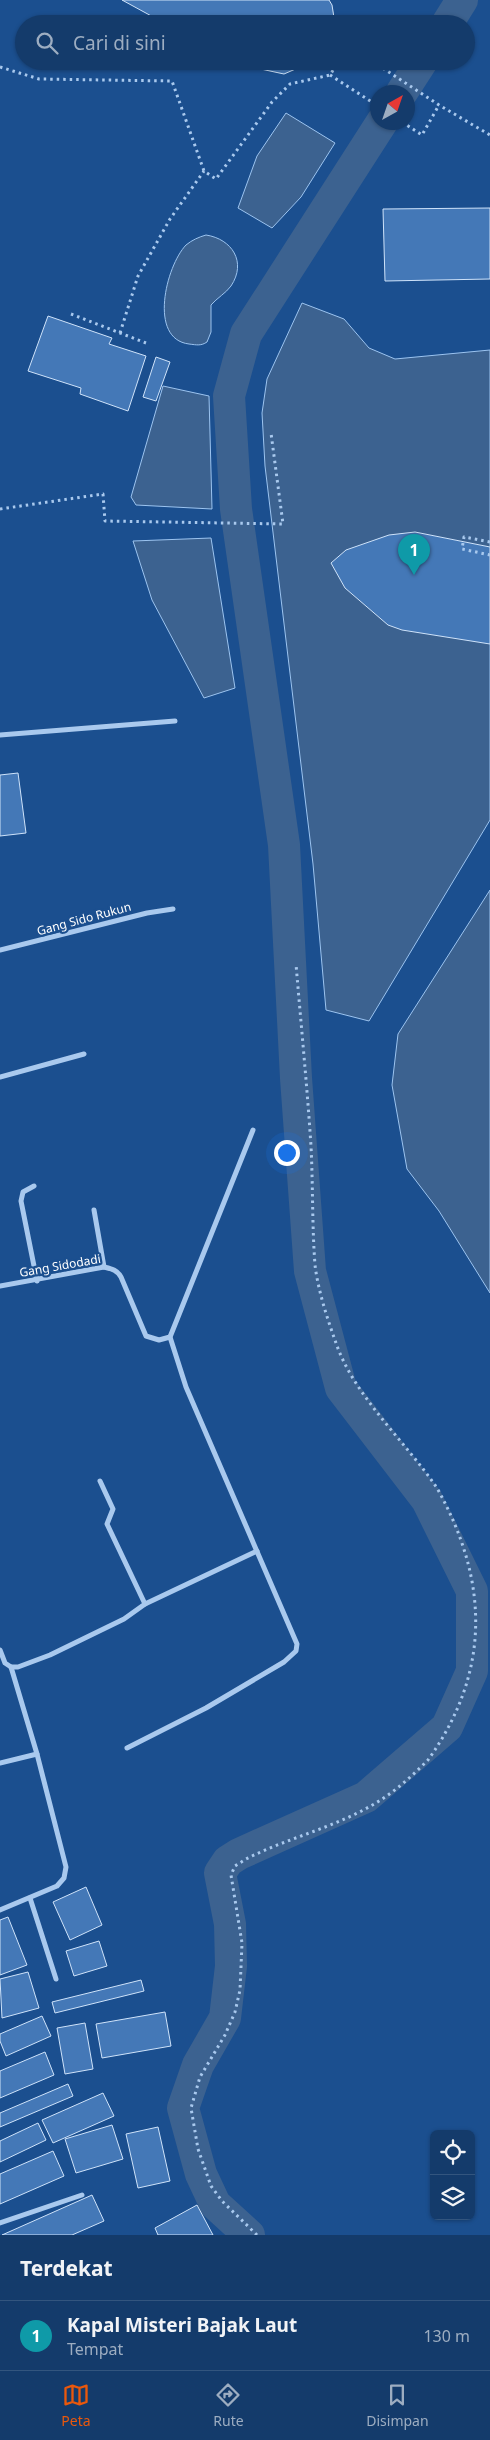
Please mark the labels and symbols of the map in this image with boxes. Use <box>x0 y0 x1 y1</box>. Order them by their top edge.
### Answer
north arrow <box>370 85 415 130</box>
pin: 1 <box>398 534 430 575</box>
street label: Gang Sido Rukun <box>35 898 133 939</box>
your location <box>274 1140 300 1166</box>
street label: Gang Sidodadi <box>18 1250 102 1281</box>

